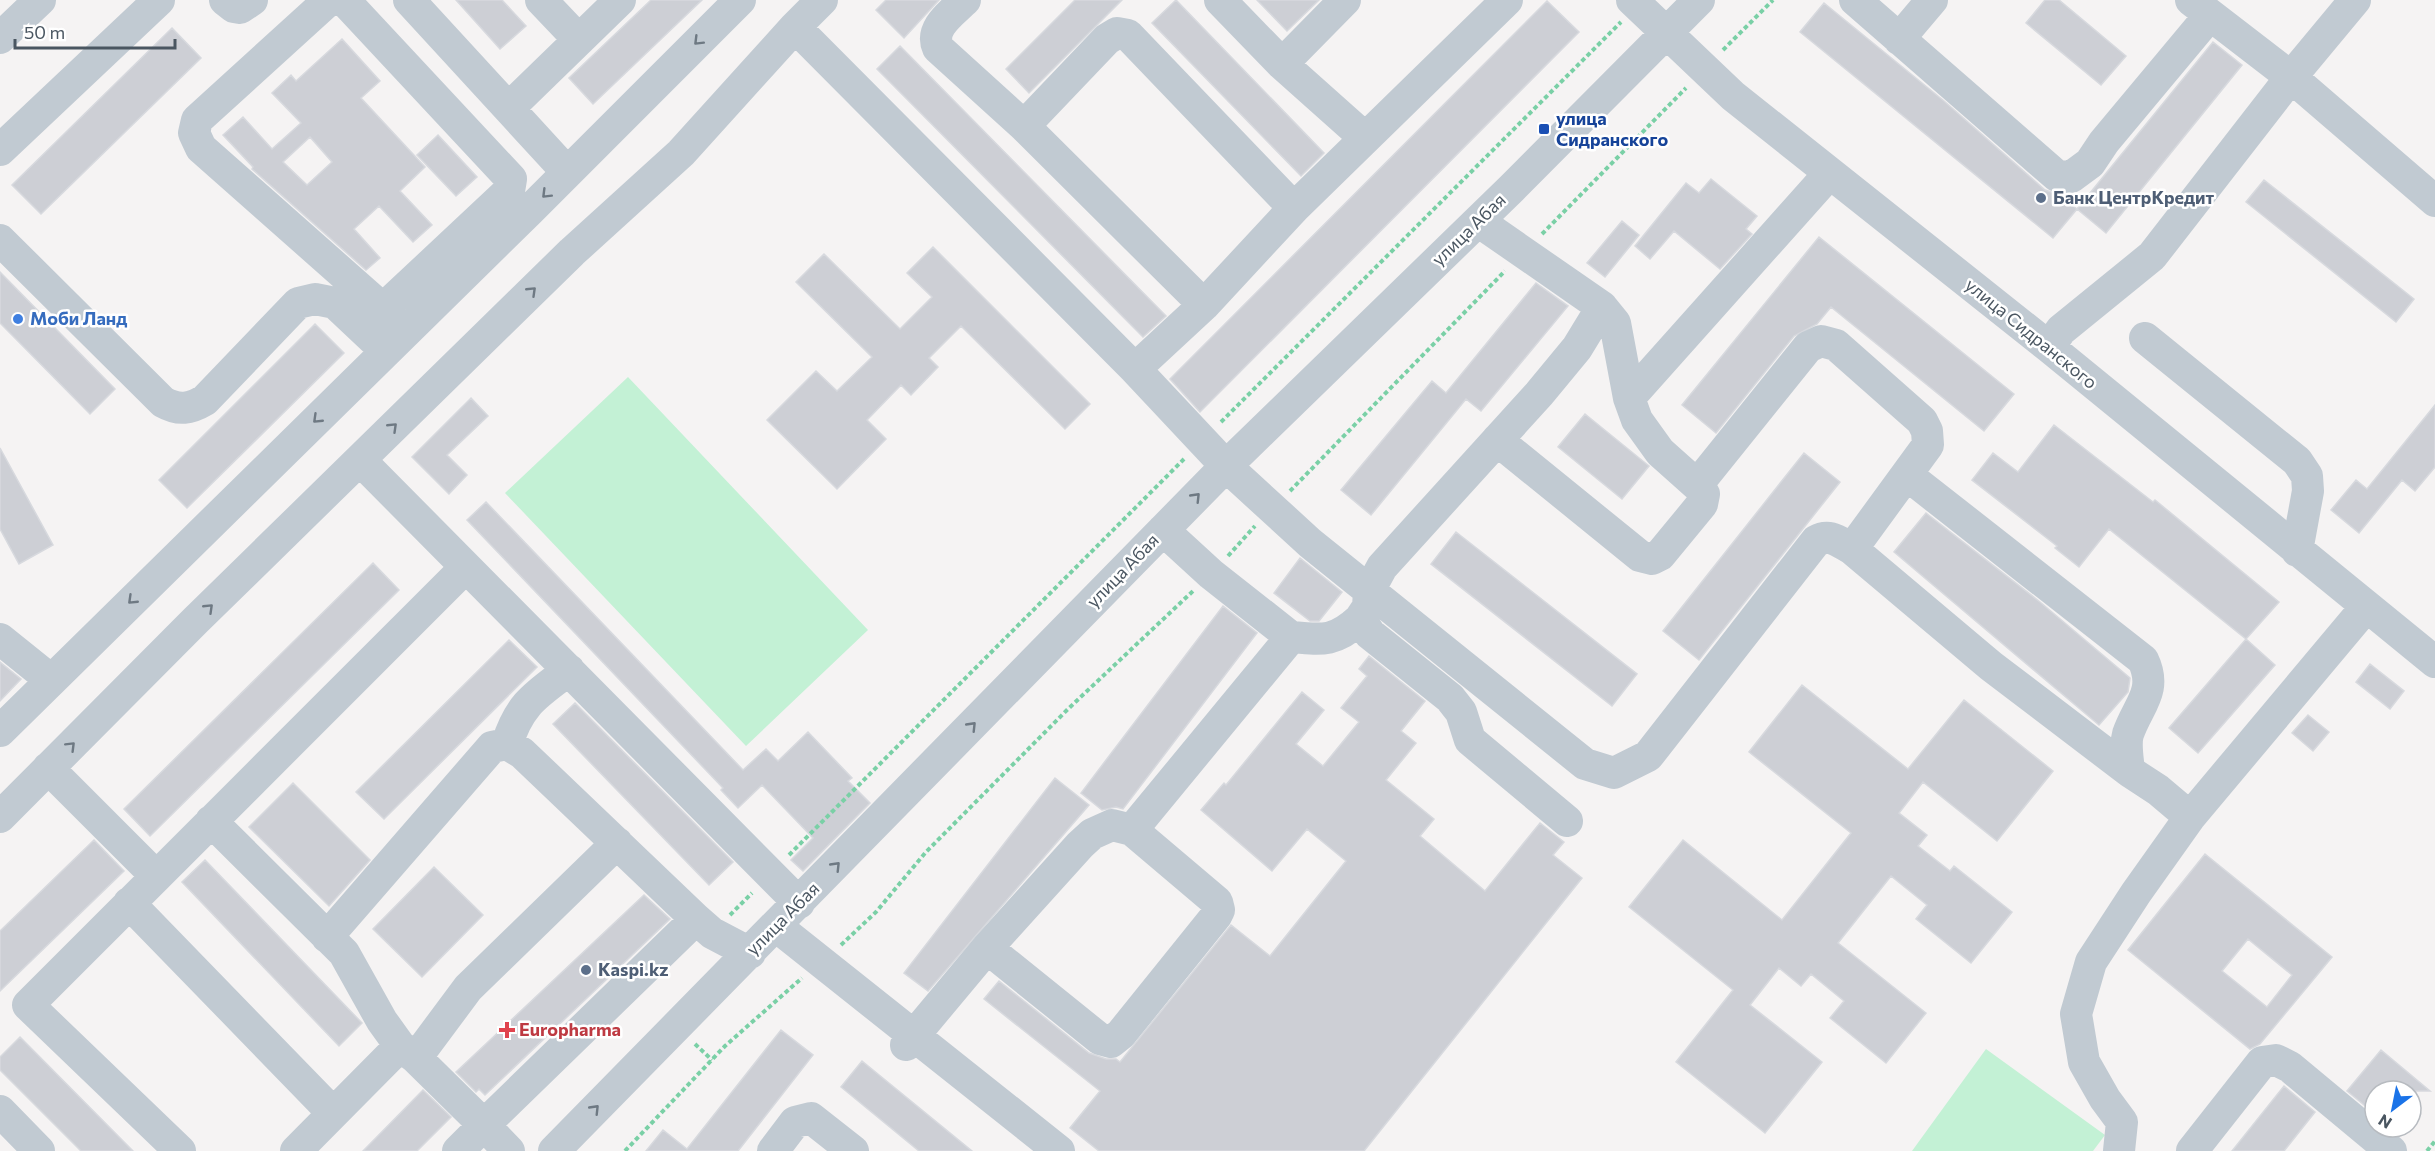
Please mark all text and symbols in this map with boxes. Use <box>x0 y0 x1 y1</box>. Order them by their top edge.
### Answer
scale bar <box>15 12 176 50</box>
text: 50 m <box>24 21 65 43</box>
one-way arrow <box>695 34 706 45</box>
place label: улица Сидранского <box>1556 107 1668 150</box>
marker: улица Сидранского <box>1537 122 1551 136</box>
place label: Банк ЦентрКредит <box>2053 186 2215 208</box>
one-way arrow <box>542 187 553 198</box>
street label: улица Абая <box>1427 189 1510 270</box>
marker: Банк ЦентрКредит <box>2034 191 2048 205</box>
street label: улица Сидранского <box>1961 273 2102 393</box>
one-way arrow <box>525 287 536 298</box>
place label: Моби Ланд <box>30 307 127 329</box>
marker: Моби Ланд <box>11 312 25 326</box>
one-way arrow <box>313 412 323 423</box>
one-way arrow <box>386 424 397 435</box>
one-way arrow <box>1189 493 1200 503</box>
street label: улица Абая <box>1082 529 1163 612</box>
one-way arrow <box>129 592 140 603</box>
one-way arrow <box>202 604 212 615</box>
one-way arrow <box>964 723 975 734</box>
one-way arrow <box>64 742 75 752</box>
one-way arrow <box>828 862 839 873</box>
street label: улица Абая <box>741 877 823 959</box>
place label: Kaspi.kz <box>598 958 669 980</box>
marker: Kaspi.kz <box>579 963 593 977</box>
place label: Europharma <box>519 1018 621 1040</box>
marker: Europharma <box>500 1023 514 1037</box>
north arrow <box>2363 1079 2423 1139</box>
one-way arrow <box>588 1106 599 1117</box>
text: N <box>2375 1111 2395 1133</box>

